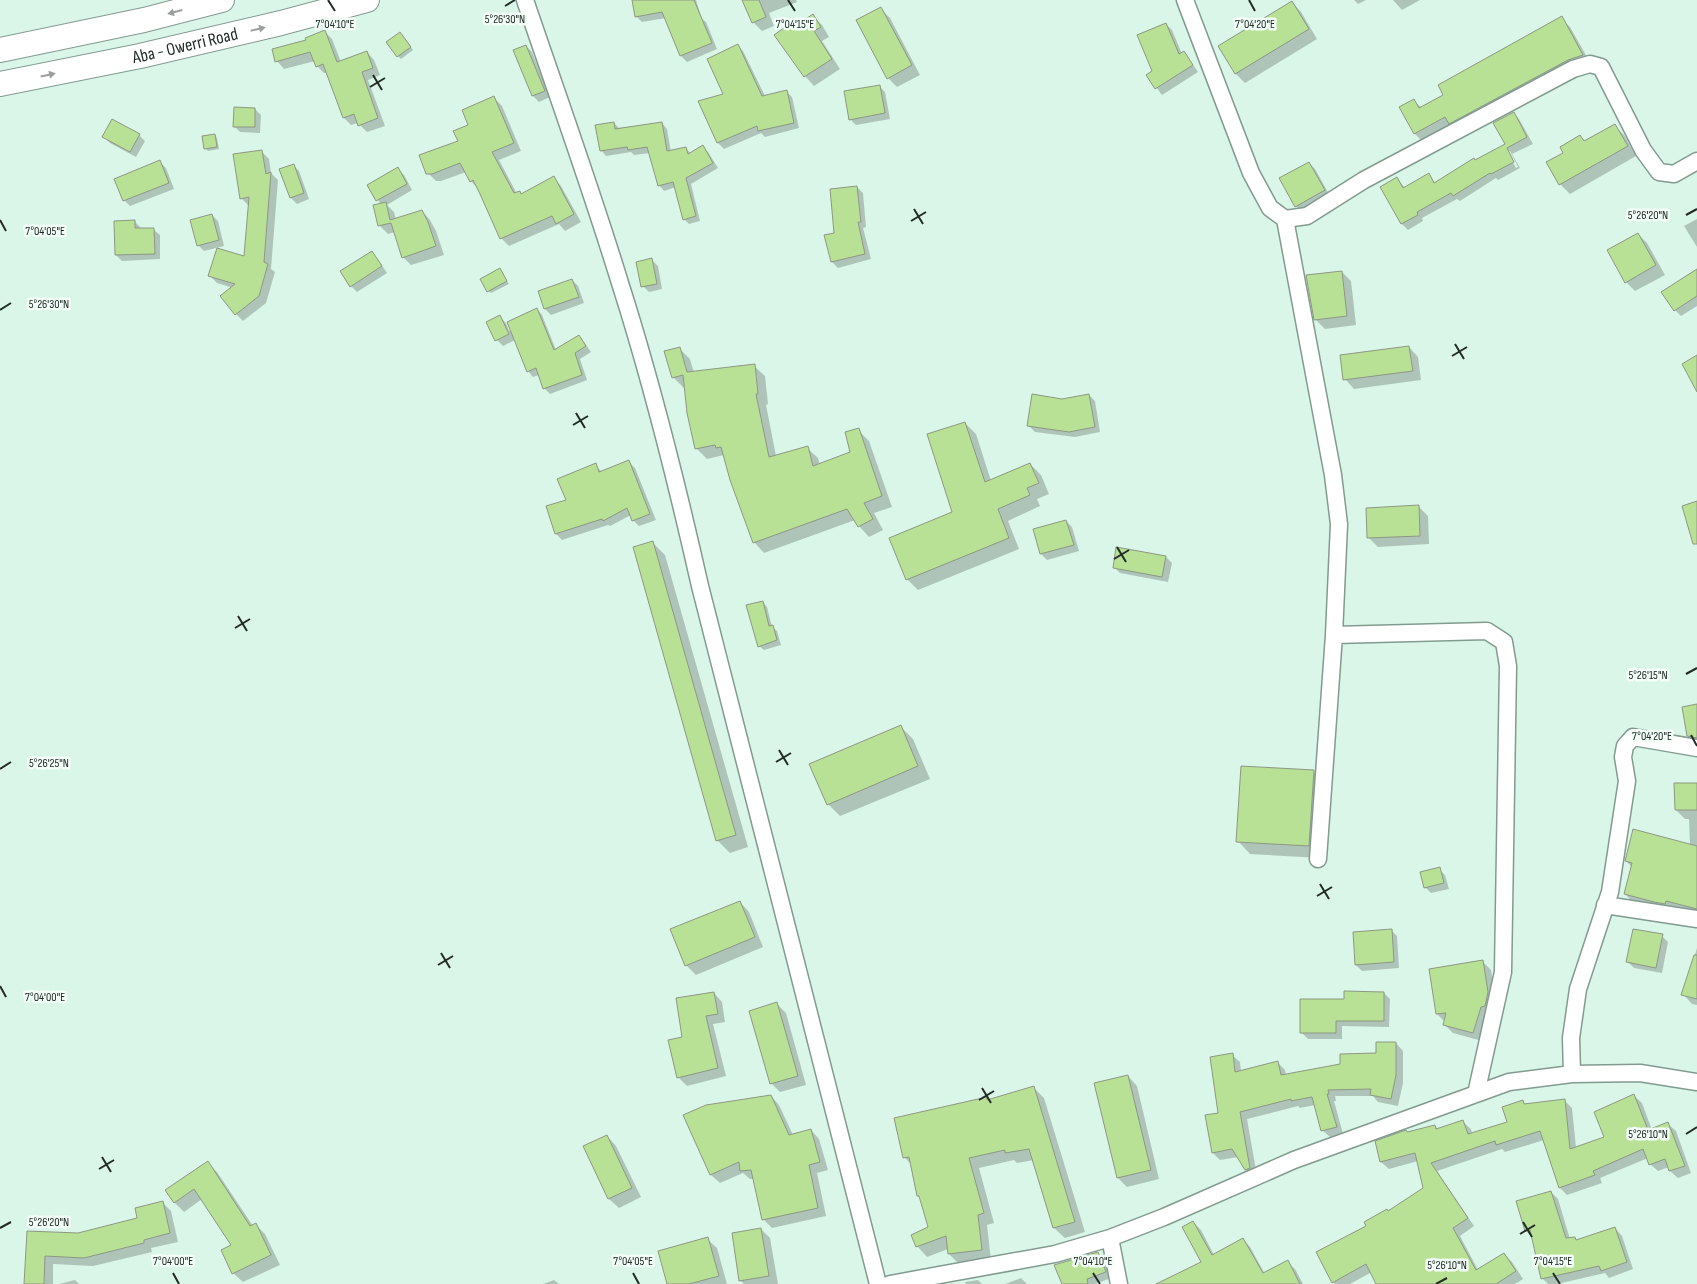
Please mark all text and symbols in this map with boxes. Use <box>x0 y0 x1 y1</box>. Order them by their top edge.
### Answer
one-way arrow <box>167 9 182 17</box>
text: 5°26'30"N <box>485 12 525 27</box>
text: 7°04'10"E <box>315 17 355 32</box>
text: 7°04'15"E <box>776 17 814 32</box>
text: 7°04'20"E <box>1235 17 1275 32</box>
street label: Aba - Owerri Road <box>130 23 240 68</box>
one-way arrow <box>250 25 265 33</box>
one-way arrow <box>40 71 56 79</box>
text: 5°26'20"N <box>1628 208 1668 223</box>
text: 7°04'05"E <box>25 224 65 239</box>
text: 5°26'30"N <box>29 297 69 312</box>
text: 5°26'15"N <box>1628 668 1668 683</box>
text: 7°04'20"E <box>1632 729 1672 744</box>
text: 5°26'25"N <box>29 756 69 771</box>
text: 7°04'00"E <box>25 990 65 1005</box>
text: 5°26'10"N <box>1628 1127 1668 1142</box>
text: 5°26'20"N <box>29 1215 69 1230</box>
text: 7°04'00"E <box>153 1254 193 1269</box>
text: 7°04'05"E <box>613 1254 653 1269</box>
text: 7°04'10"E <box>1073 1254 1113 1269</box>
text: 7°04'15"E <box>1534 1254 1572 1269</box>
text: 5°26'10"N <box>1427 1258 1467 1273</box>

